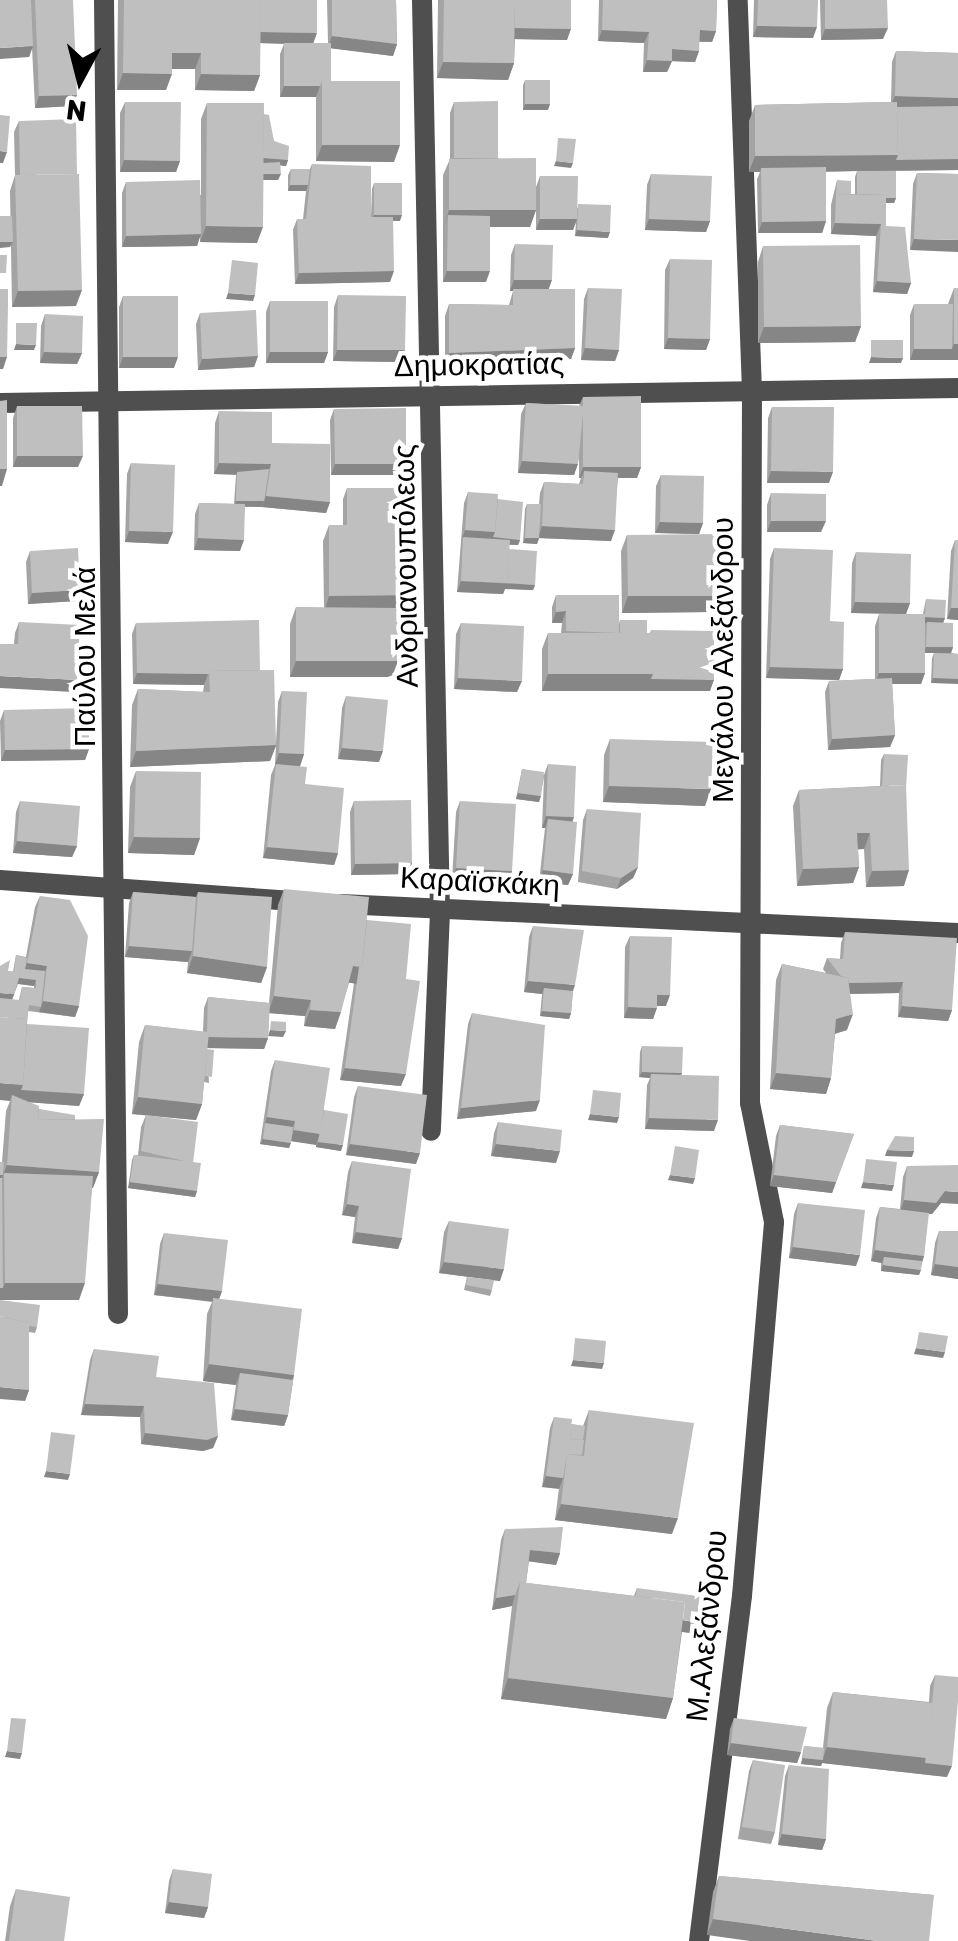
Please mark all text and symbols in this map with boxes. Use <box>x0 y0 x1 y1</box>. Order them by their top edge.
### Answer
north arrow <box>30 30 130 130</box>
text: N <box>64 93 88 128</box>
street label: Δημοκρατίας <box>393 346 565 384</box>
street label: Ανδριανουπόλεως <box>386 444 426 688</box>
street label: Μεγάλου Αλεξάνδρου <box>705 517 741 803</box>
street label: Παύλου Μελά <box>67 567 103 747</box>
street label: Καραϊσκάκη <box>399 860 561 904</box>
street label: Μ.Αλεξάνδρου <box>679 1528 735 1724</box>

